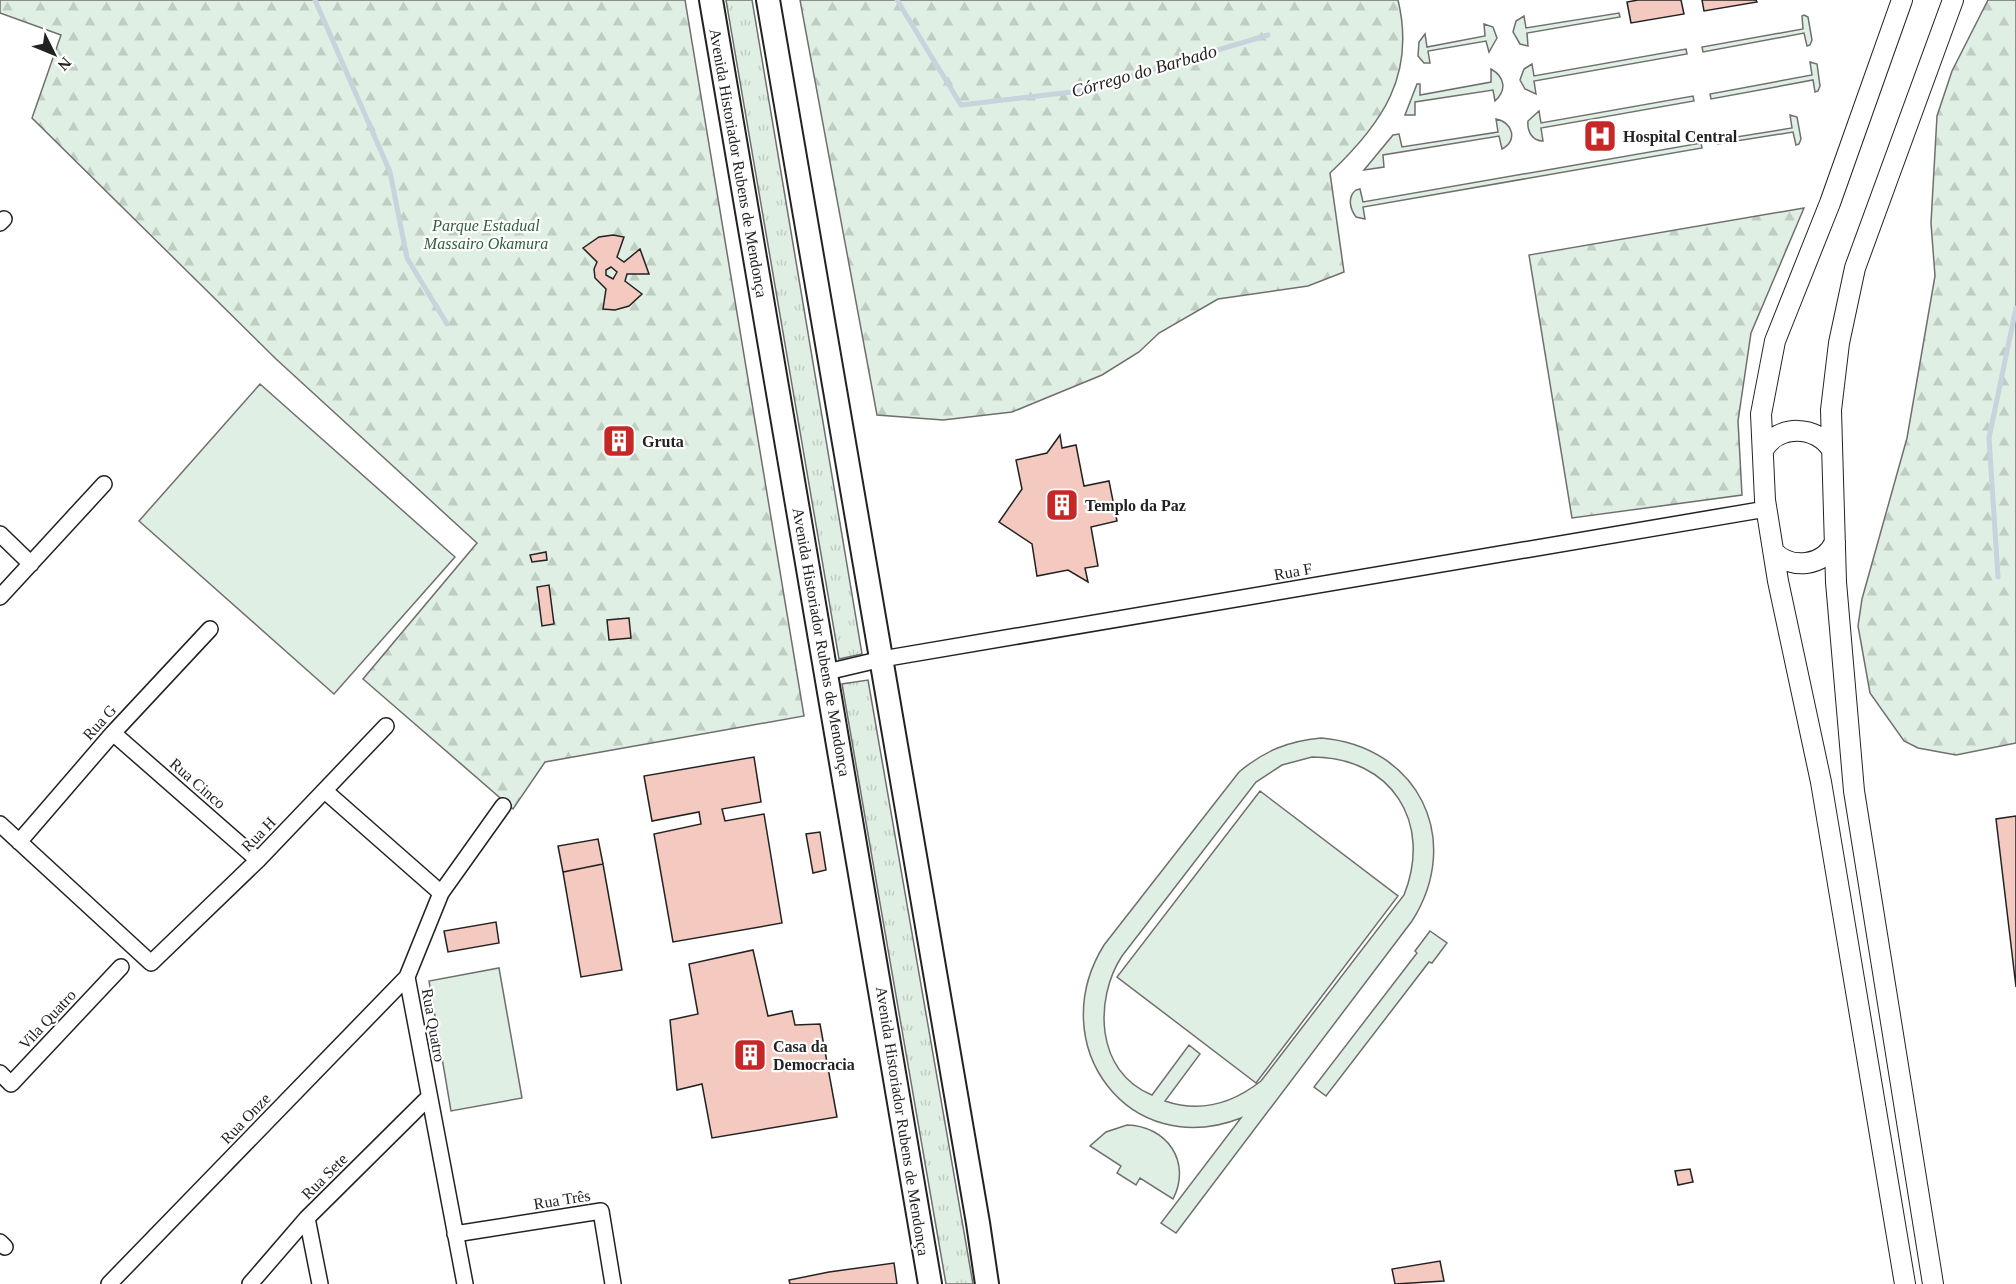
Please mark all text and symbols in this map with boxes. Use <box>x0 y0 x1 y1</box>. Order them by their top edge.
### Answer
north arrow <box>24 24 84 84</box>
street label: Avenida Historiador Rubens de Mendonça <box>705 27 771 299</box>
water label: Córrego do Barbado <box>1069 41 1219 101</box>
text: N <box>54 54 75 74</box>
hospital icon: Hospital Central <box>1582 118 1618 154</box>
place label: Hospital Central <box>1623 128 1738 146</box>
park label: Parque Estadual Massairo Okamura <box>423 217 548 252</box>
building icon: Gruta <box>601 423 637 459</box>
place label: Gruta <box>642 433 684 450</box>
building icon: Templo da Paz <box>1044 487 1080 523</box>
place label: Templo da Paz <box>1085 497 1186 515</box>
street label: Avenida Historiador Rubens de Mendonça <box>788 506 854 778</box>
street label: Rua F <box>1273 560 1314 583</box>
street label: Rua G <box>79 701 120 743</box>
street label: Rua Cinco <box>166 755 229 812</box>
street label: Rua H <box>238 813 279 855</box>
street label: Avenida Historiador Rubens de Mendonça <box>872 985 932 1257</box>
street label: Vila Quatro <box>16 986 79 1053</box>
street label: Rua Quatro <box>419 987 448 1063</box>
building icon: Casa da Democracia <box>732 1037 768 1073</box>
place label: Casa da Democracia <box>773 1038 855 1073</box>
street label: Rua Onze <box>217 1090 274 1147</box>
street label: Rua Sete <box>298 1150 351 1203</box>
street label: Rua Três <box>532 1187 592 1212</box>

